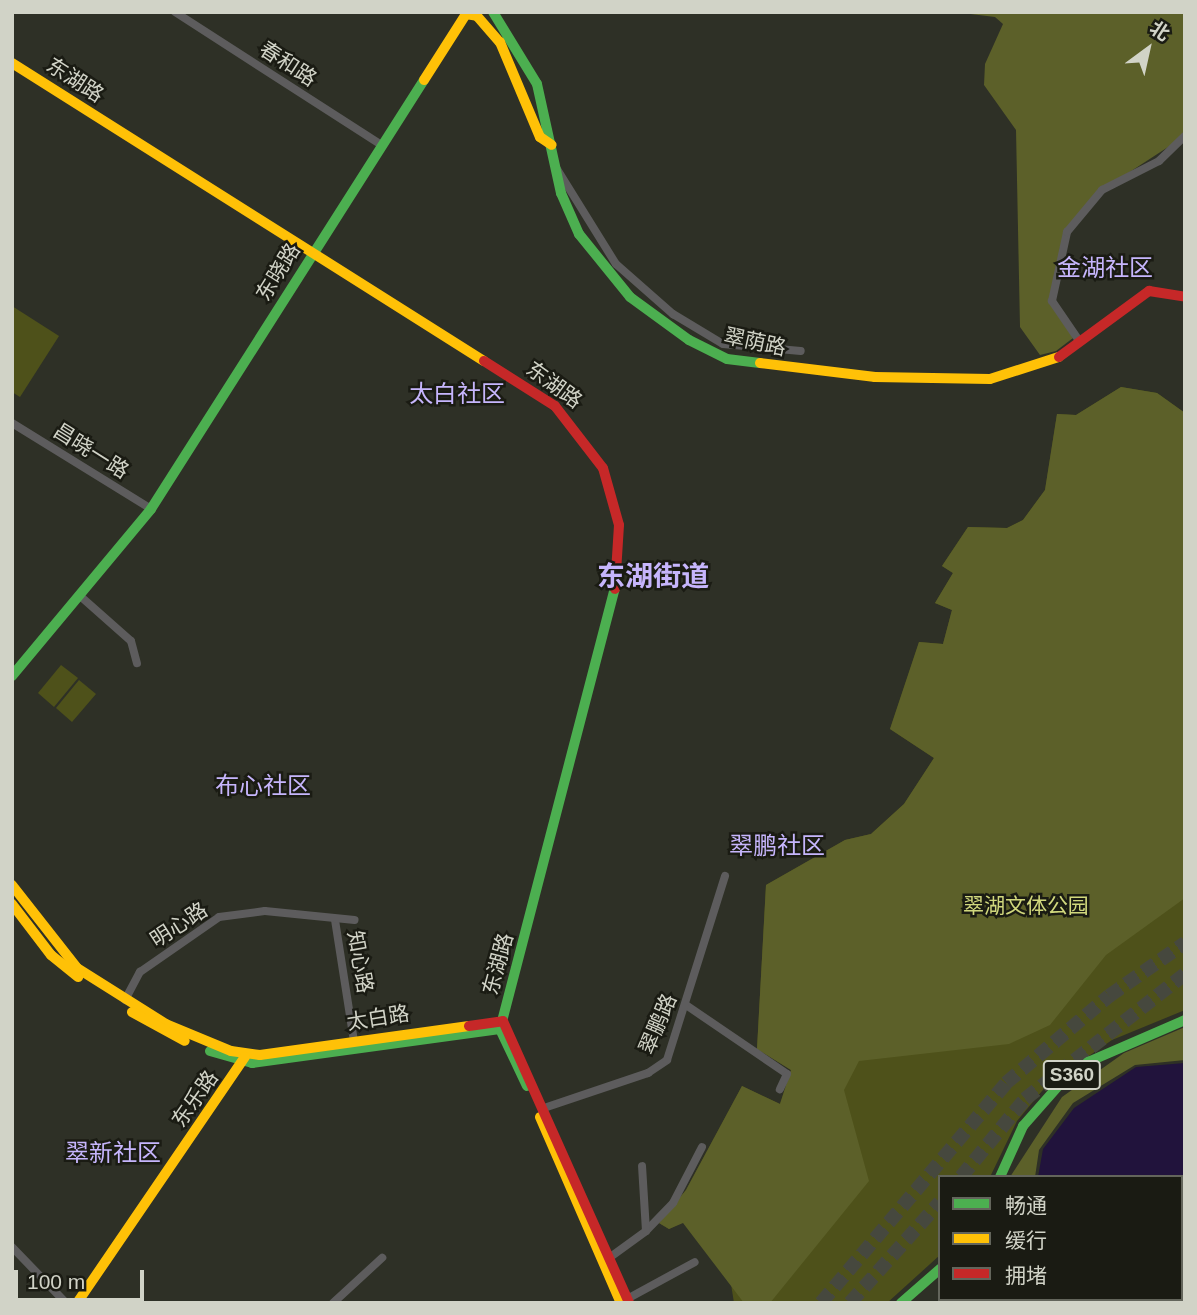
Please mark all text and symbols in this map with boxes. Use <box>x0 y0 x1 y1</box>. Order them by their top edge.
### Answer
north arrow <box>1113 14 1183 84</box>
text: 北 <box>1146 17 1173 45</box>
street label: 春和路 <box>255 36 321 92</box>
street label: 东湖路 <box>42 52 108 108</box>
street label: 东晓路 <box>251 239 305 305</box>
district label: 金湖社区 <box>1057 254 1153 282</box>
street label: 翠荫路 <box>722 323 788 361</box>
street label: 东湖路 <box>521 356 587 414</box>
district label: 太白社区 <box>409 380 505 408</box>
street label: 昌晓一路 <box>49 418 133 484</box>
district label: 东湖街道 <box>597 560 709 594</box>
district label: 布心社区 <box>215 772 311 800</box>
district label: 翠鹏社区 <box>729 832 825 860</box>
park label: 翠湖文体公园 <box>963 893 1089 919</box>
street label: 明心路 <box>146 897 212 953</box>
street label: 知心路 <box>342 929 378 995</box>
street label: 东湖路 <box>478 930 518 998</box>
street label: 翠鹏路 <box>634 990 682 1058</box>
street label: 太白路 <box>345 1001 411 1035</box>
road number: S360 <box>1042 1060 1102 1091</box>
street label: 东乐路 <box>167 1066 223 1132</box>
district label: 翠新社区 <box>65 1139 161 1167</box>
legend <box>938 1175 1183 1301</box>
text: 畅通 <box>1005 1194 1047 1217</box>
text: 缓行 <box>1005 1229 1047 1252</box>
scale bar <box>18 1256 147 1300</box>
text: 拥堵 <box>1005 1264 1047 1287</box>
text: 100 m <box>27 1270 85 1293</box>

